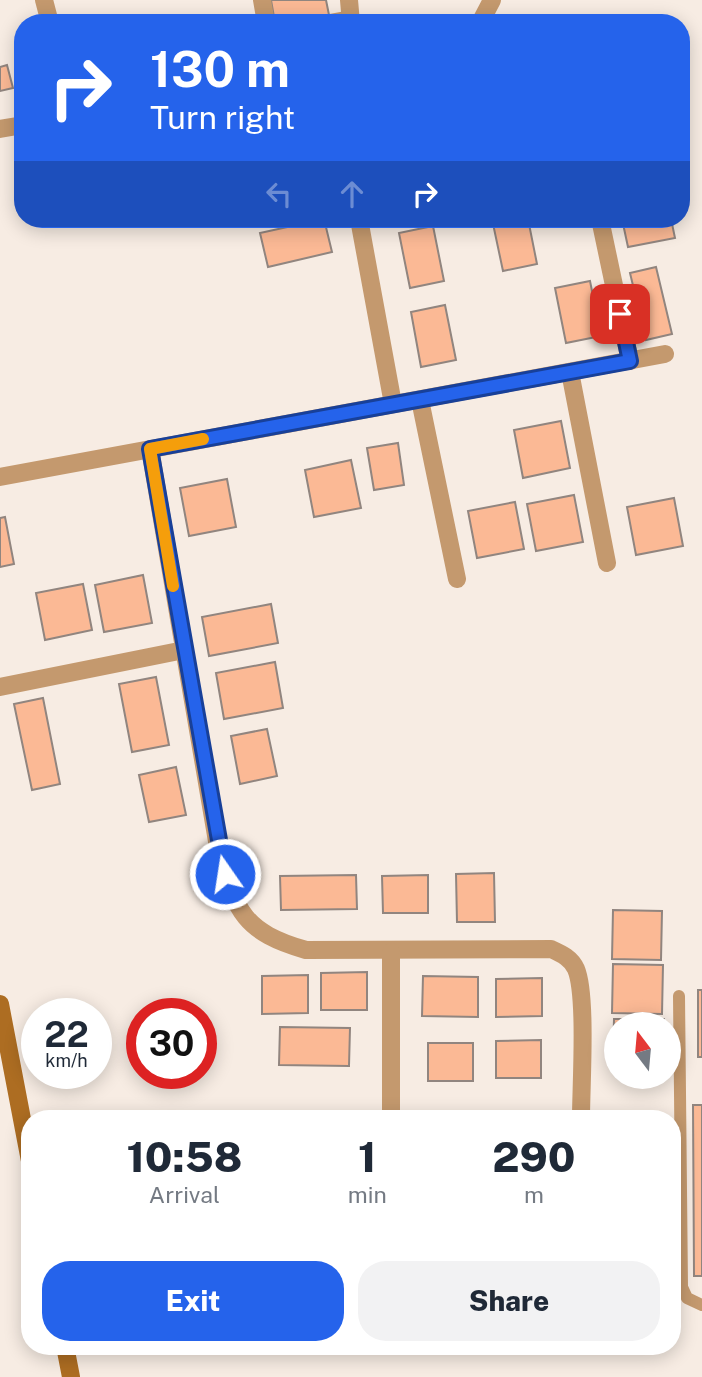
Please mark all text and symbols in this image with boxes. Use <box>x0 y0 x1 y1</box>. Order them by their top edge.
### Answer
text: 130 m <box>150 40 290 98</box>
icon: right <box>35 42 126 133</box>
text: Turn right <box>150 99 295 136</box>
icon: left <box>260 175 298 213</box>
icon: ahead <box>333 175 371 213</box>
icon: right <box>406 175 444 213</box>
pin <box>590 284 650 344</box>
icon: arrive <box>601 295 639 333</box>
position arrow <box>188 837 262 911</box>
speed limit sign: 30 <box>126 998 217 1089</box>
north arrow <box>604 1012 681 1088</box>
map controls <box>604 1012 681 1089</box>
text: 22 <box>44 1014 89 1055</box>
text: km/h <box>45 1050 88 1071</box>
text: 10:58 <box>126 1132 242 1181</box>
text: 1 <box>358 1132 376 1181</box>
text: 290 <box>492 1132 576 1181</box>
text: Arrival <box>149 1181 220 1208</box>
text: min <box>348 1181 387 1208</box>
text: m <box>524 1181 544 1208</box>
button: Exit <box>42 1261 344 1341</box>
button: Share <box>358 1261 660 1341</box>

